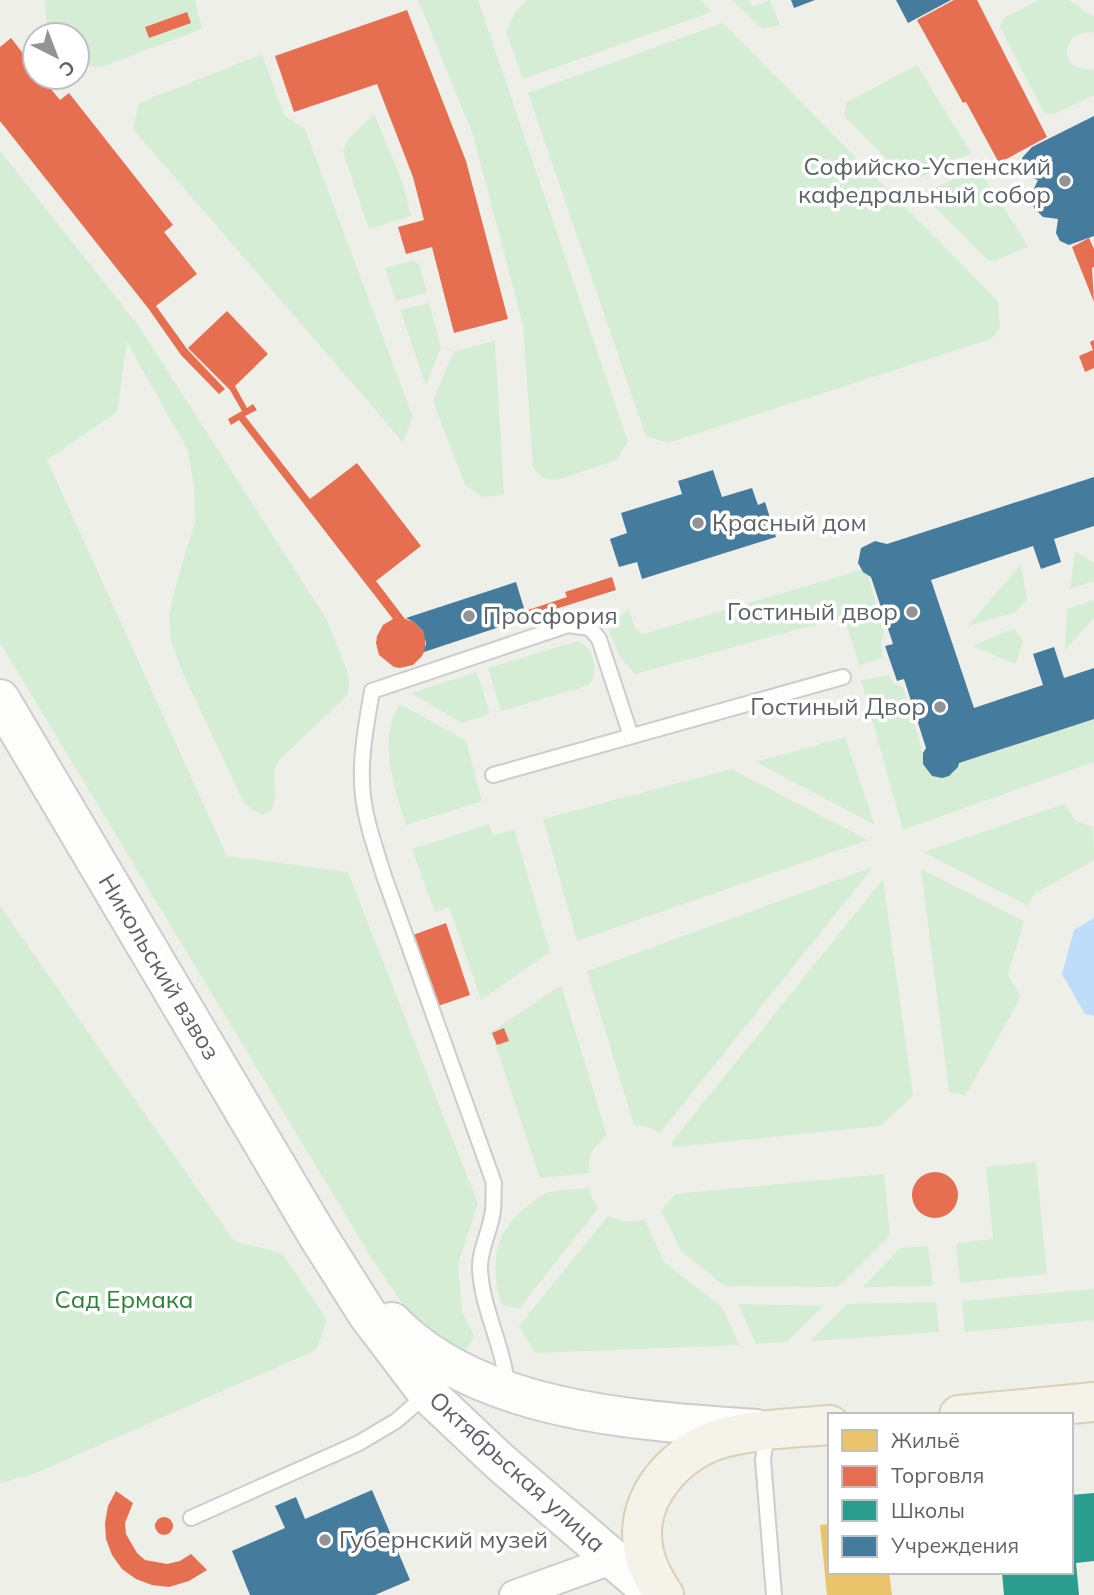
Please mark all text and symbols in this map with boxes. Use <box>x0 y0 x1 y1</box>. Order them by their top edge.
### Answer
north arrow <box>21 21 91 91</box>
text: С <box>55 55 80 82</box>
place label: Софийско-Успенский кафедральный собор <box>798 151 1051 209</box>
marker: Софийско-Успенский кафедральный собор <box>1057 173 1073 189</box>
place label: Красный дом <box>712 507 867 537</box>
marker: Красный дом <box>690 515 706 531</box>
place label: Гостиный двор <box>727 596 898 626</box>
place label: Просфория <box>483 600 618 630</box>
marker: Гостиный двор <box>904 604 920 620</box>
marker: Просфория <box>461 608 477 624</box>
place label: Гостиный Двор <box>750 691 926 721</box>
marker: Гостиный Двор <box>932 699 948 715</box>
street label: Никольский взвоз <box>93 868 227 1065</box>
park label: Сад Ермака <box>55 1284 193 1314</box>
street label: Октябрьская улица <box>424 1384 612 1558</box>
legend <box>828 1413 1073 1574</box>
text: Жильё <box>891 1427 960 1453</box>
text: Торговля <box>891 1462 984 1488</box>
text: Школы <box>891 1497 965 1523</box>
place label: Губернский музей <box>339 1524 548 1554</box>
marker: Губернский музей <box>317 1532 333 1548</box>
text: Учреждения <box>890 1532 1019 1558</box>

